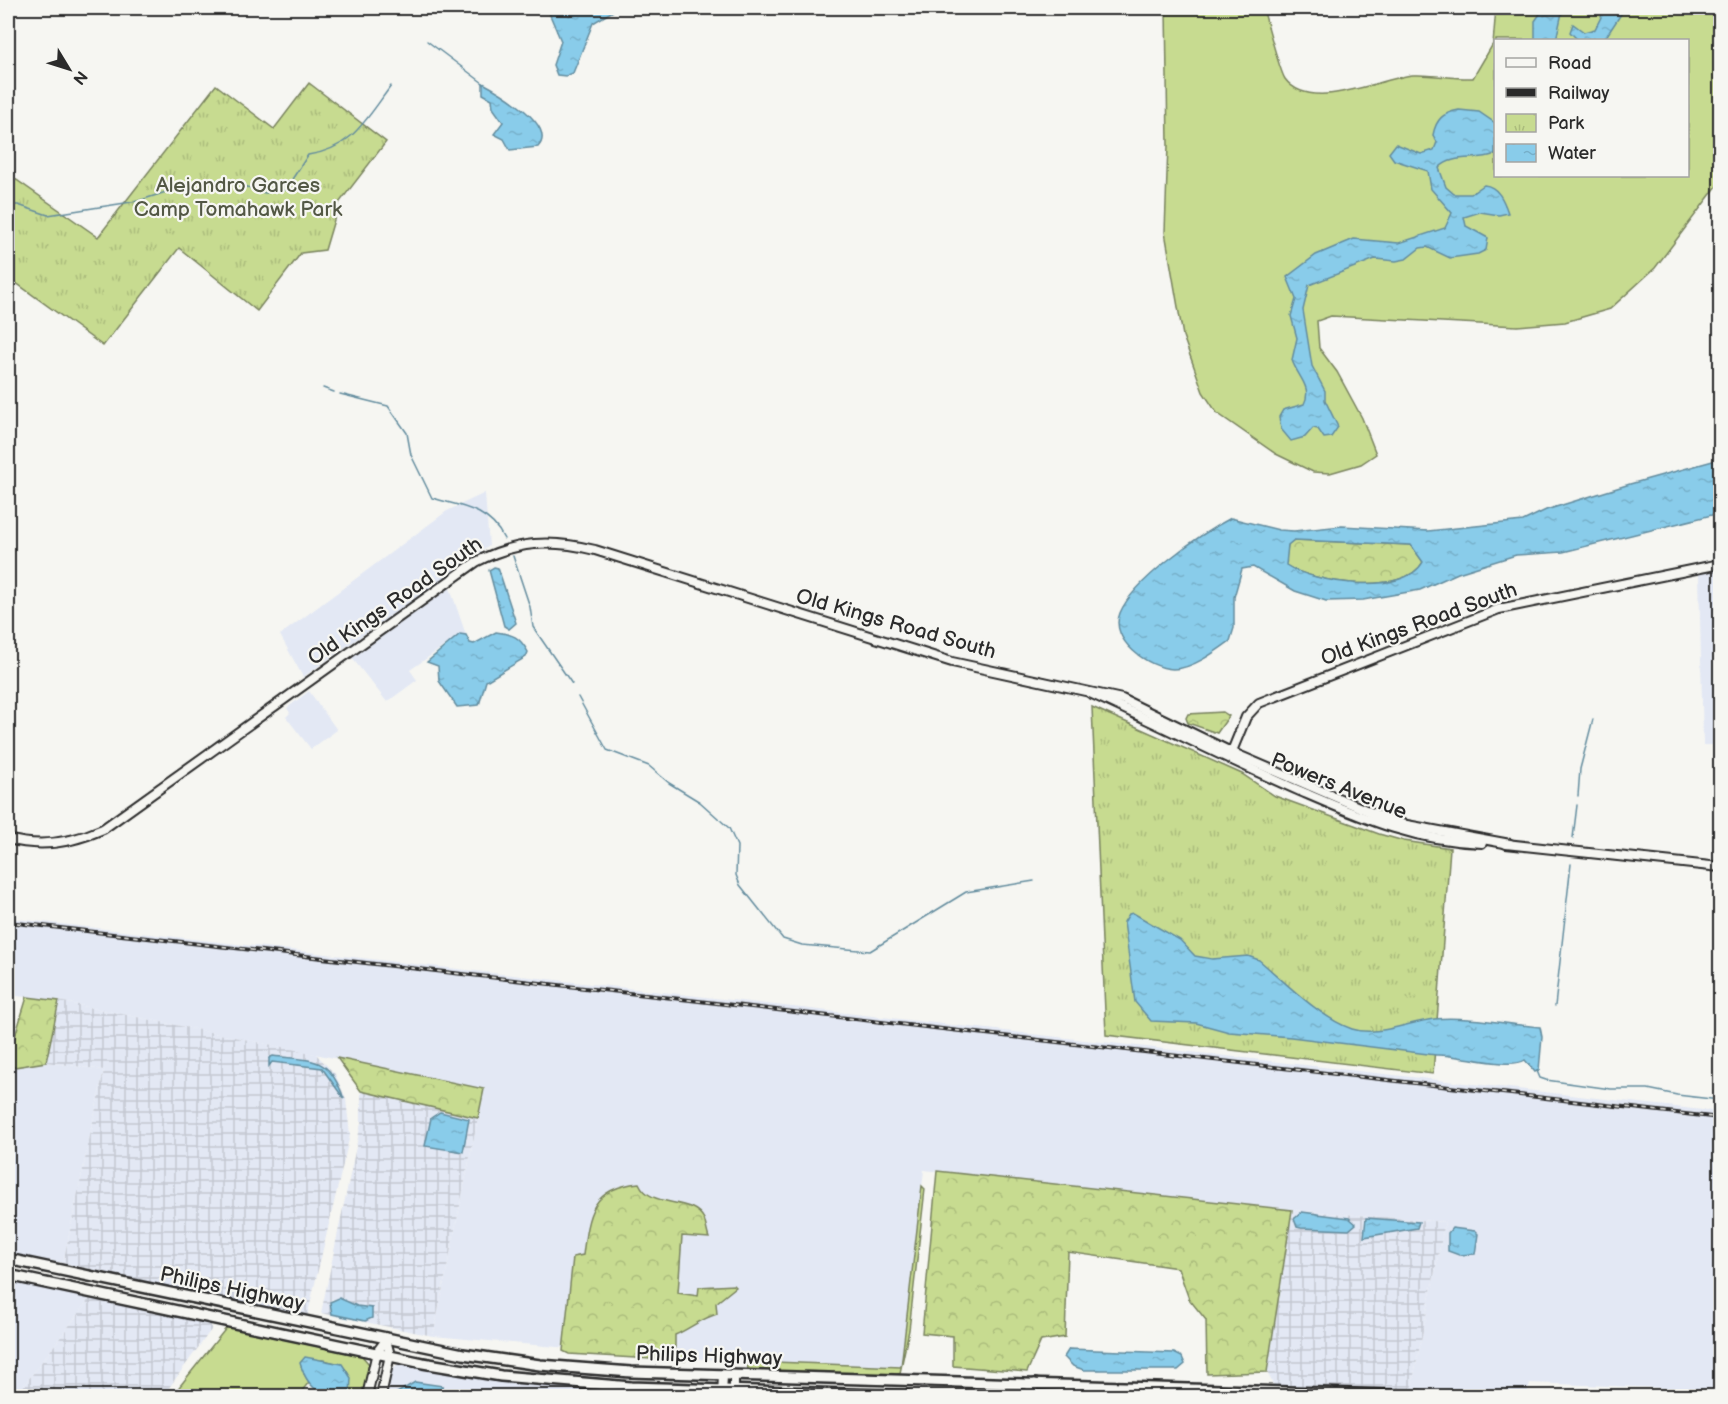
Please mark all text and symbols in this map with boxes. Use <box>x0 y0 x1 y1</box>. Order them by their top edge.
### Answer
north arrow <box>39 39 99 99</box>
legend <box>1494 39 1689 177</box>
text: Road <box>1548 53 1592 74</box>
text: N <box>68 67 91 88</box>
text: Railway <box>1548 83 1610 104</box>
text: Park <box>1548 113 1584 134</box>
text: Water <box>1548 143 1596 164</box>
park label: Alejandro Garces Camp Tomahawk Park <box>134 173 343 222</box>
street label: Old Kings Road South <box>303 531 487 671</box>
street label: Old Kings Road South <box>1317 577 1521 671</box>
street label: Old Kings Road South <box>793 583 999 665</box>
street label: Powers Avenue <box>1267 747 1411 825</box>
street label: Philips Highway <box>158 1262 307 1317</box>
street label: Philips Highway <box>635 1341 783 1371</box>

